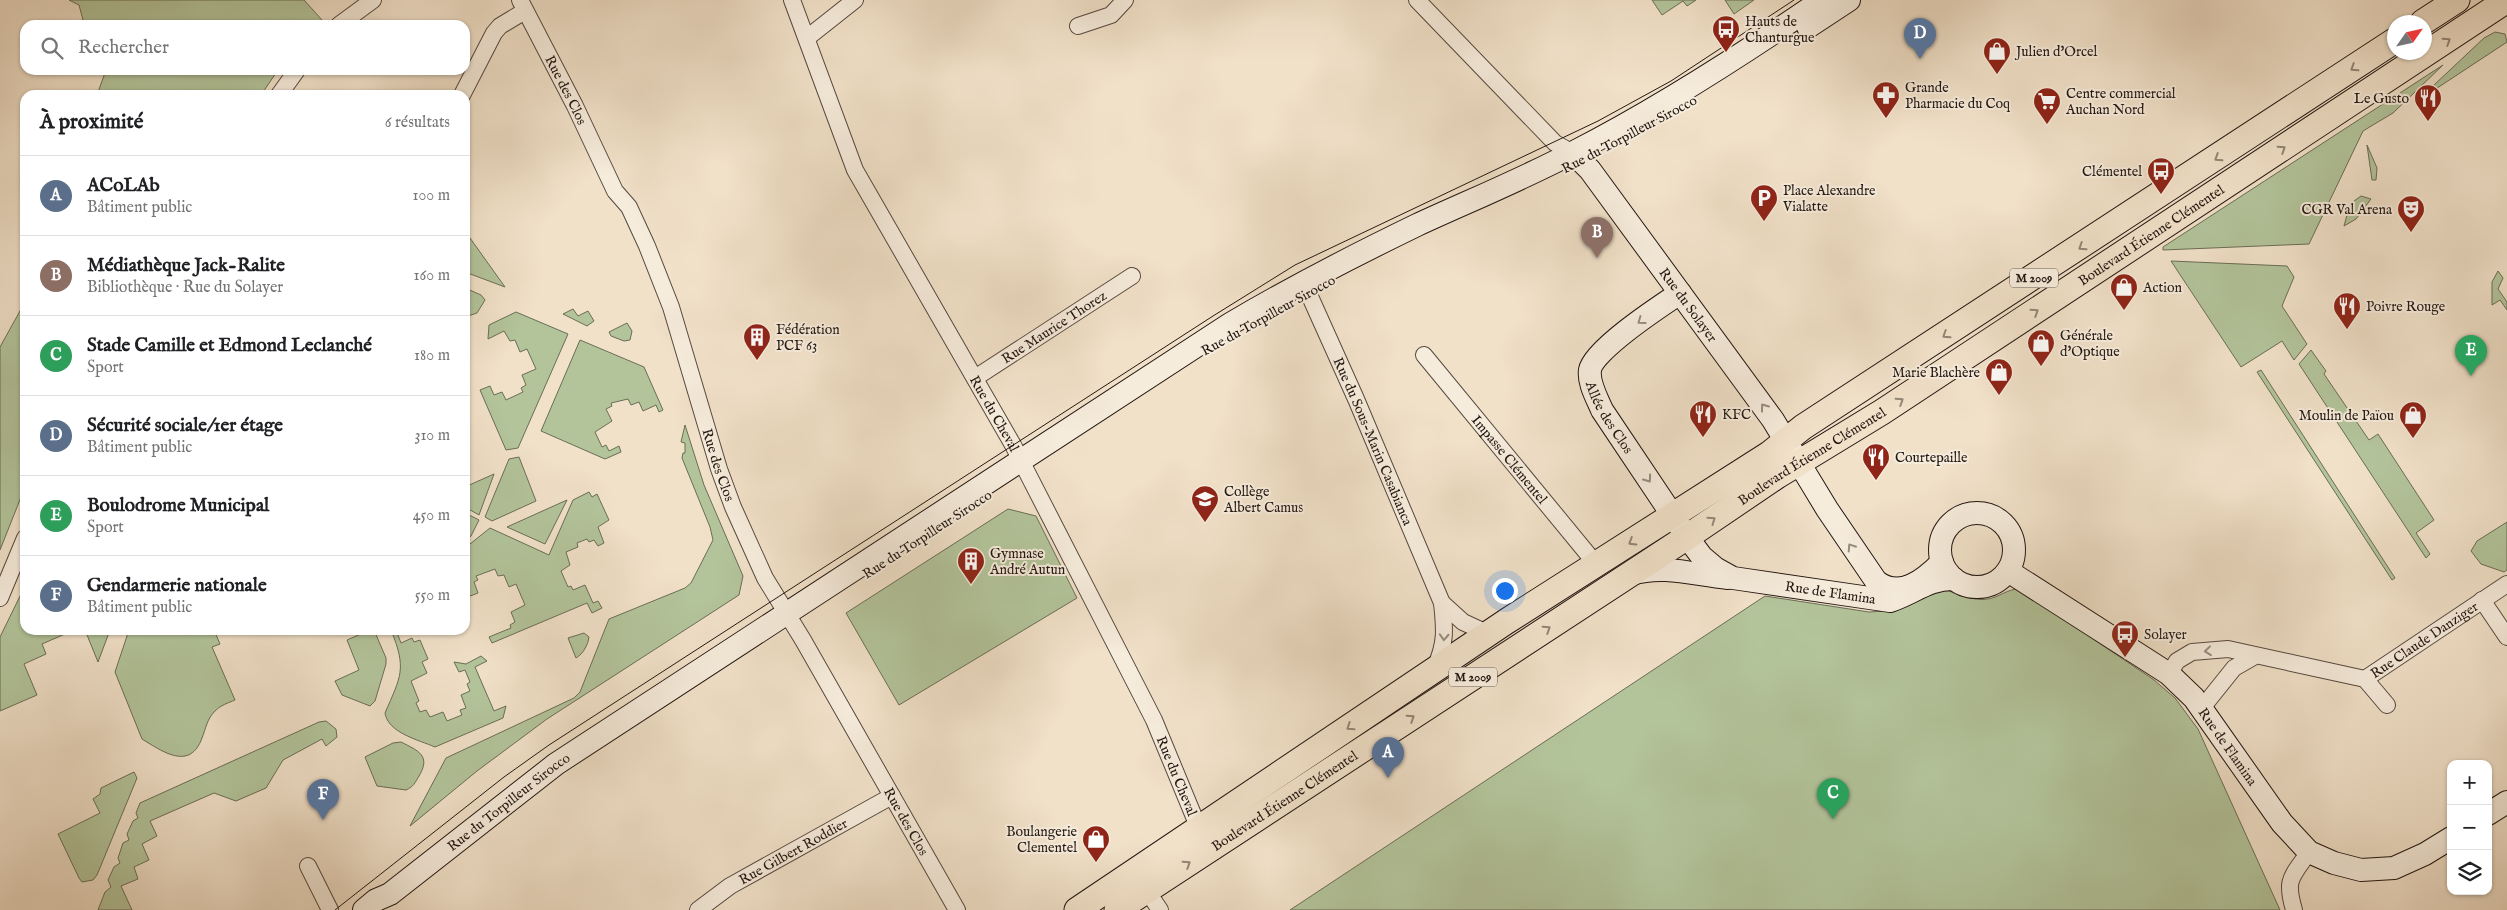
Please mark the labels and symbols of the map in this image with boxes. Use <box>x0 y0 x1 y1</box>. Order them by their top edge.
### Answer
place label: Hauts de Chanturgue <box>1745 13 1815 47</box>
bus stop icon: Hauts de Chanturgue <box>1711 14 1741 53</box>
north arrow <box>2387 15 2432 60</box>
pin: D <box>1904 18 1936 59</box>
shop icon: Julien d'Orcel <box>1982 36 2012 75</box>
one-way arrow <box>2441 38 2451 47</box>
place label: Julien d'Orcel <box>2014 43 2098 61</box>
street label: Rue des Clos <box>540 52 591 128</box>
one-way arrow <box>2350 62 2360 71</box>
place label: Grande Pharmacie du Coq <box>1905 79 2011 113</box>
pharmacy icon: Grande Pharmacie du Coq <box>1871 80 1901 119</box>
restaurant icon: Le Gusto <box>2413 83 2443 122</box>
place label: Centre commercial Auchan Nord <box>2065 85 2176 119</box>
supermarket icon: Centre commercial Auchan Nord <box>2032 86 2062 125</box>
place label: Le Gusto <box>2354 90 2409 108</box>
street label: Rue du Torpilleur Sirocco <box>1559 91 1701 178</box>
one-way arrow <box>2276 146 2286 155</box>
one-way arrow <box>2215 152 2224 161</box>
bus stop icon: Clémentel <box>2146 156 2176 195</box>
place label: Clémentel <box>2082 163 2142 181</box>
street label: Boulevard Étienne Clémentel <box>2075 181 2228 290</box>
place label: Place Alexandre Vialatte <box>1782 182 1876 216</box>
parking icon: Place Alexandre Vialatte <box>1749 183 1779 222</box>
theatre icon: CGR Val Arena <box>2396 194 2426 233</box>
place label: CGR Val Arena <box>2302 201 2393 219</box>
pin: B <box>1581 217 1613 258</box>
one-way arrow <box>2079 240 2088 250</box>
street label: Rue du Solayer <box>1655 265 1721 346</box>
road number: M 2009 <box>2010 268 2058 288</box>
street label: Rue du Torpilleur Sirocco <box>1198 271 1339 360</box>
shop icon: Action <box>2109 272 2139 311</box>
place label: Action <box>2142 279 2182 297</box>
street label: Rue Maurice Thorez <box>999 287 1111 368</box>
restaurant icon: Poivre Rouge <box>2332 291 2362 330</box>
place label: Poivre Rouge <box>2366 298 2446 316</box>
one-way arrow <box>2030 308 2039 318</box>
one-way arrow <box>1637 315 1647 324</box>
place label: Fédération PCF 63 <box>776 321 840 355</box>
building icon: Fédération PCF 63 <box>742 322 772 361</box>
place label: Générale d'Optique <box>2060 327 2120 361</box>
shop icon: Générale d'Optique <box>2026 328 2056 367</box>
one-way arrow <box>1942 329 1952 338</box>
pin: E <box>2455 335 2487 376</box>
street label: Rue du Sous-Marin Casabianca <box>1328 355 1417 529</box>
shop icon: Marie Blachère <box>1984 357 2014 396</box>
place label: Marie Blachère <box>1892 364 1981 382</box>
street label: Rue du Cheval <box>965 373 1023 455</box>
street label: Allée des Clos <box>1581 378 1637 458</box>
one-way arrow <box>1894 397 1903 407</box>
restaurant icon: KFC <box>1688 399 1718 438</box>
shop icon: Moulin de Païou <box>2398 400 2428 439</box>
one-way arrow <box>1761 403 1770 413</box>
street label: Boulevard Étienne Clémentel <box>1735 404 1890 510</box>
place label: KFC <box>1722 406 1751 424</box>
place label: Moulin de Païou <box>2299 407 2394 425</box>
street label: Impasse Clémentel <box>1467 412 1551 508</box>
street label: Rue des Clos <box>698 427 738 504</box>
restaurant icon: Courtepaille <box>1861 442 1891 481</box>
place label: Courtepaille <box>1895 449 1968 467</box>
one-way arrow <box>1643 473 1651 482</box>
place label: Collège Albert Camus <box>1223 483 1303 517</box>
school or university icon: Collège Albert Camus <box>1190 484 1220 523</box>
street label: Rue du Torpilleur Sirocco <box>859 486 996 583</box>
one-way arrow <box>1706 517 1716 526</box>
one-way arrow <box>1629 535 1638 545</box>
one-way arrow <box>1848 544 1858 553</box>
place label: Gymnase André Autun <box>989 545 1066 579</box>
building icon: Gymnase André Autun <box>956 546 986 585</box>
your location <box>1492 578 1518 604</box>
street label: Rue de Flamina <box>1784 578 1878 609</box>
street label: Rue Claude Danziger <box>2367 598 2482 683</box>
bus stop icon: Solayer <box>2110 619 2140 658</box>
one-way arrow <box>1542 626 1551 635</box>
place label: Solayer <box>2144 626 2187 644</box>
one-way arrow <box>1439 633 1450 641</box>
one-way arrow <box>2203 645 2211 656</box>
road number: M 2009 <box>1449 668 1497 686</box>
street label: Rue de Flamina <box>2194 705 2261 790</box>
one-way arrow <box>1406 714 1415 724</box>
one-way arrow <box>1347 721 1356 730</box>
street label: Rue du Cheval <box>1152 734 1201 819</box>
pin: A <box>1372 737 1404 778</box>
street label: Boulevard Étienne Clémentel <box>1208 747 1362 856</box>
street label: Rue du Torpilleur Sirocco <box>444 749 574 856</box>
pin: C <box>1817 778 1849 819</box>
pin: F <box>307 779 339 820</box>
street label: Rue des Clos <box>879 785 932 859</box>
street label: Rue Gilbert Roddier <box>736 815 851 889</box>
place label: Boulangerie Clementel <box>1006 823 1078 857</box>
shop icon: Boulangerie Clementel <box>1081 824 1111 863</box>
one-way arrow <box>1182 860 1191 870</box>

